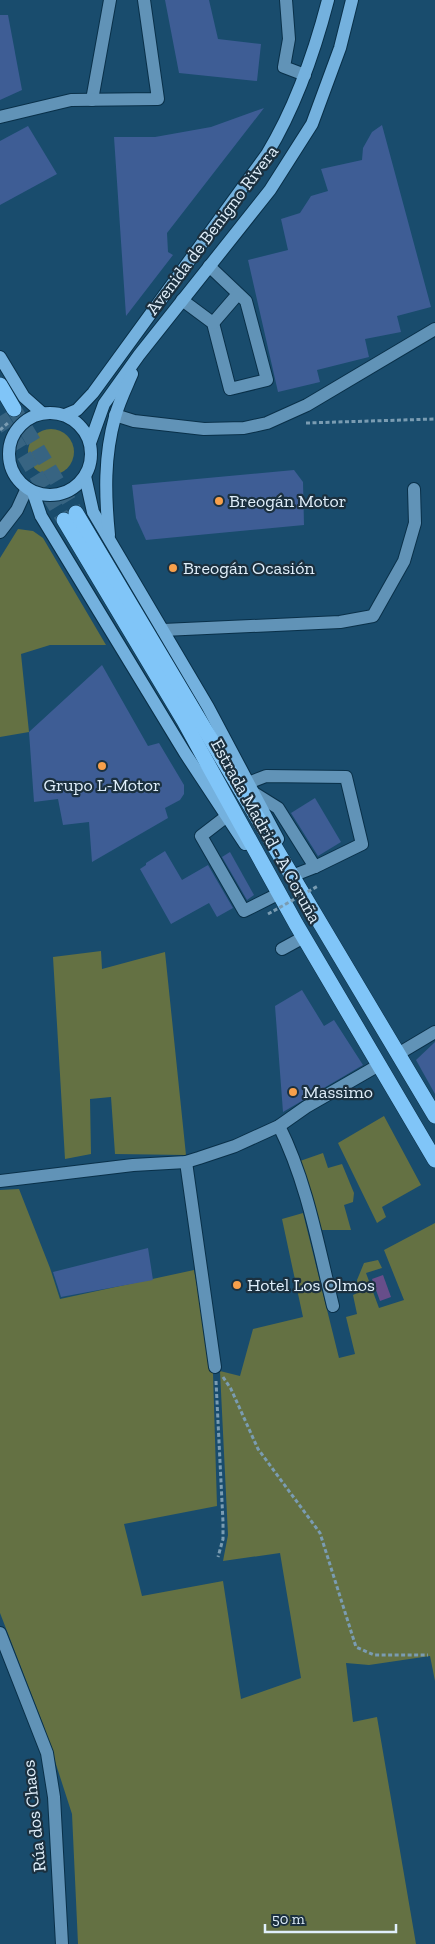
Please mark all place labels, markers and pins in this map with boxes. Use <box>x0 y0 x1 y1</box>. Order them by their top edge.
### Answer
place label: Breogán Motor <box>229 490 346 512</box>
marker: Breogán Motor <box>213 495 225 507</box>
place label: Breogán Ocasión <box>183 557 315 579</box>
marker: Breogán Ocasión <box>167 562 179 574</box>
marker: Grupo L-Motor <box>96 760 108 772</box>
place label: Grupo L-Motor <box>43 774 161 796</box>
place label: Massimo <box>303 1081 373 1103</box>
marker: Massimo <box>287 1086 299 1098</box>
place label: Hotel Los Olmos <box>247 1274 375 1296</box>
marker: Hotel Los Olmos <box>231 1279 243 1291</box>

